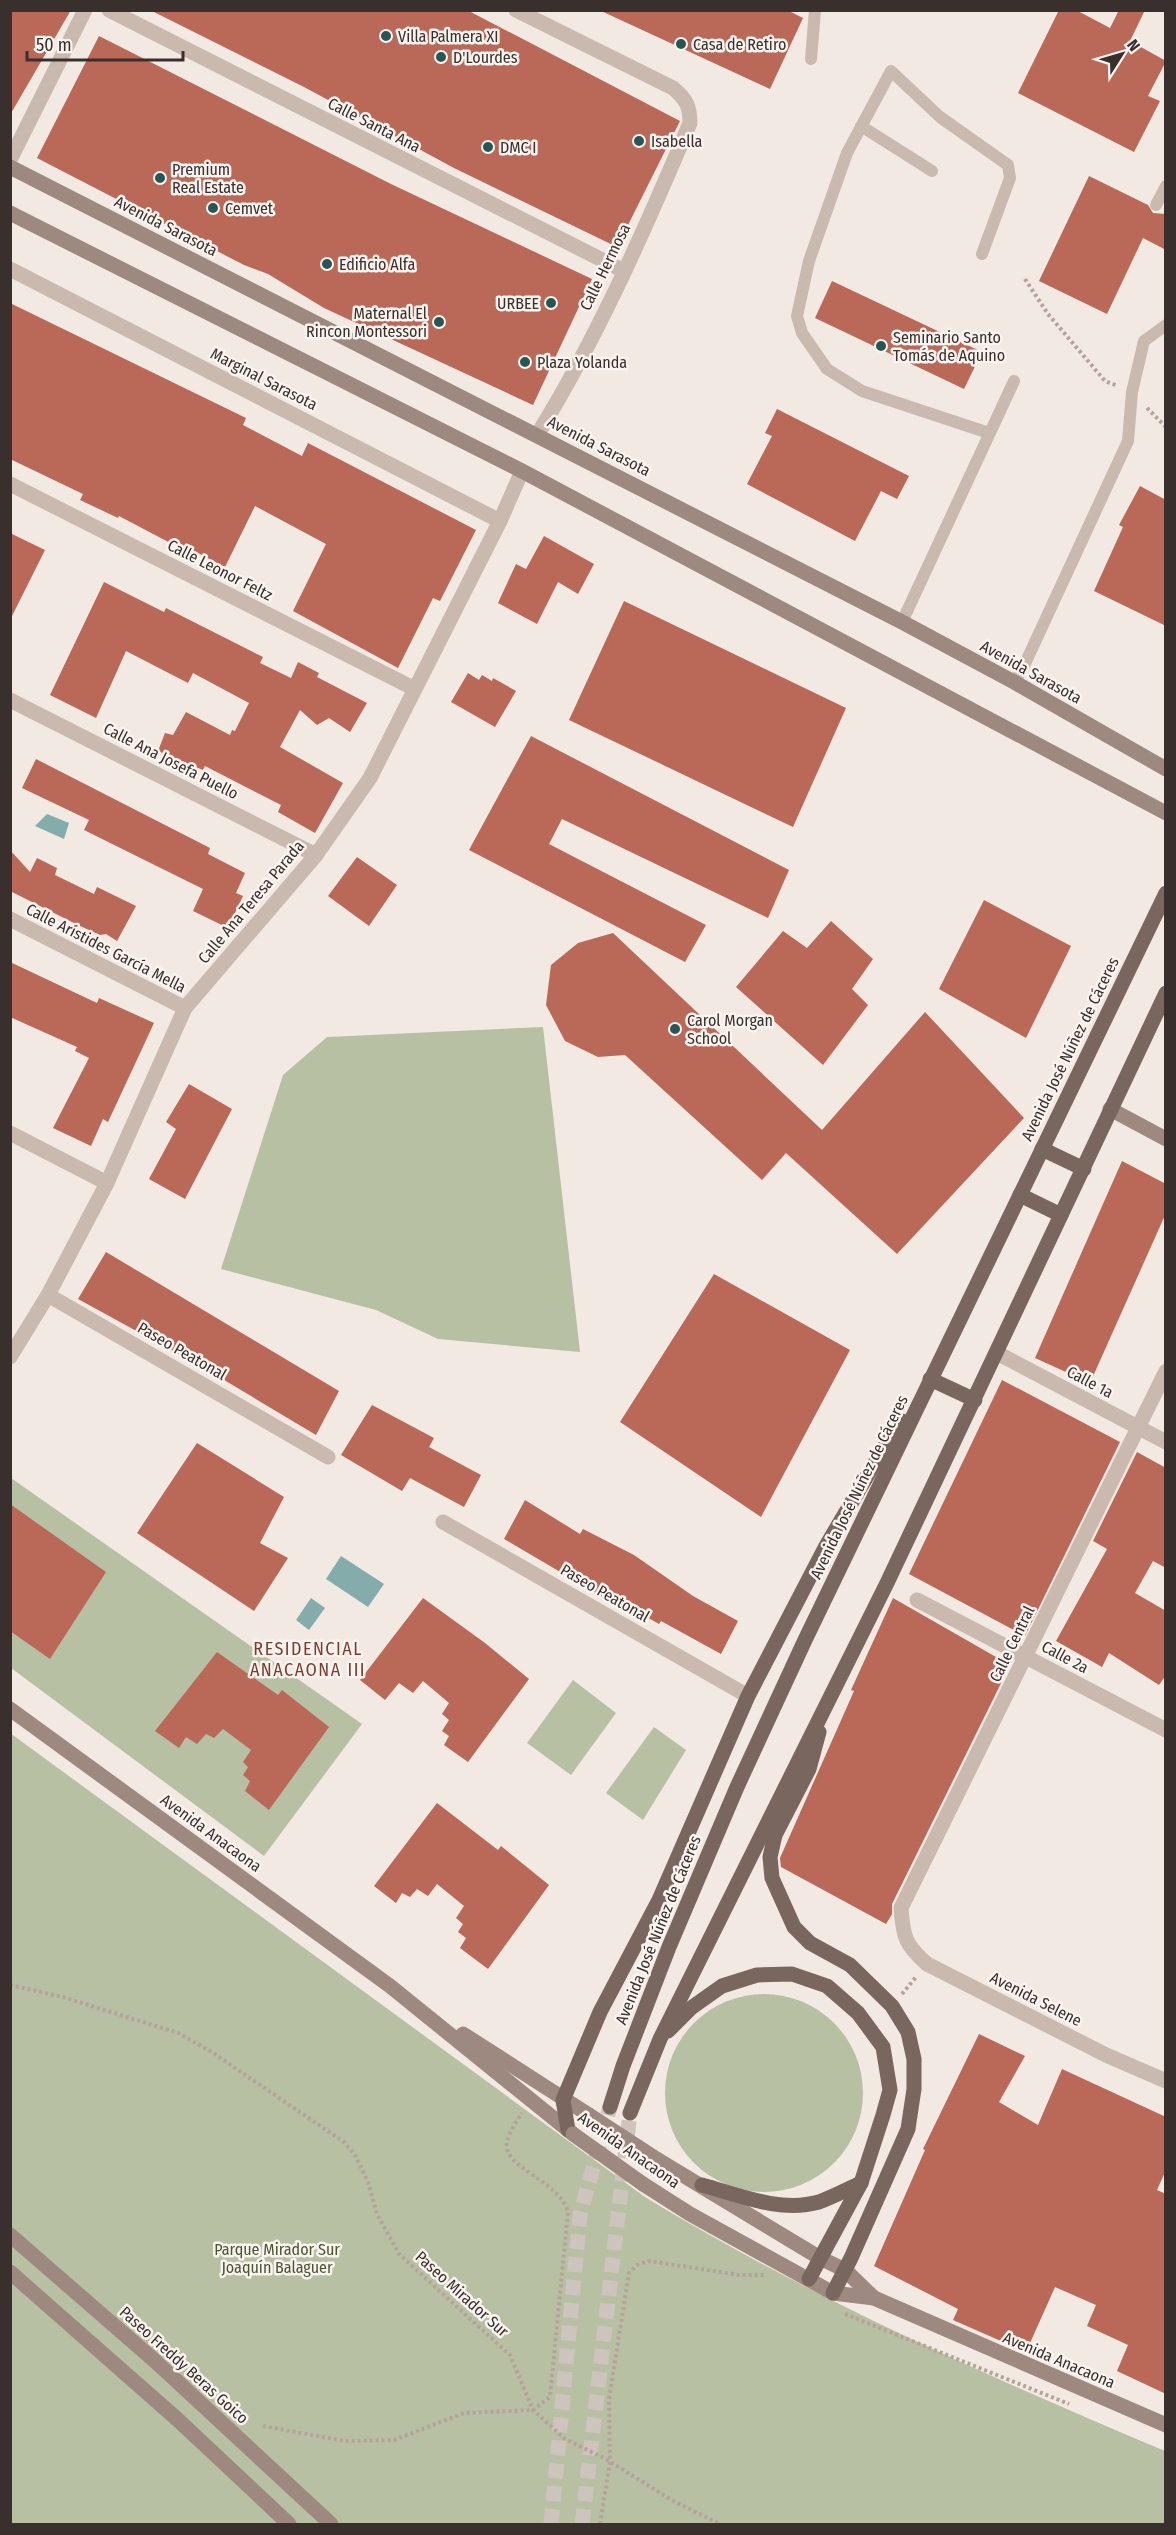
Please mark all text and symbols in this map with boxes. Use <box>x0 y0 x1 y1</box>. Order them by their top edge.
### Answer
scale bar <box>27 24 183 62</box>
north arrow <box>1092 24 1152 84</box>
place label: Villa Palmera XI <box>398 27 498 46</box>
marker: Villa Palmera XI <box>379 29 393 43</box>
text: 50 m <box>36 34 72 56</box>
place label: Casa de Retiro <box>693 35 786 54</box>
text: N <box>1123 36 1144 55</box>
marker: Casa de Retiro <box>674 37 688 51</box>
place label: D'Lourdes <box>453 48 518 67</box>
marker: D'Lourdes <box>434 50 448 64</box>
street label: Calle Santa Ana <box>325 94 424 157</box>
place label: Isabella <box>651 132 703 151</box>
marker: Isabella <box>632 134 646 148</box>
place label: DMC I <box>500 138 536 157</box>
marker: DMC I <box>481 140 495 154</box>
place label: Premium Real Estate <box>172 160 244 197</box>
marker: Premium Real Estate <box>153 171 167 185</box>
street label: Avenida Sarasota <box>111 192 221 260</box>
place label: Cemvet <box>225 199 274 218</box>
marker: Cemvet <box>206 201 220 215</box>
street label: Calle Hermosa <box>576 220 634 313</box>
place label: Edificio Alfa <box>339 255 415 274</box>
marker: Edificio Alfa <box>320 257 334 271</box>
place label: URBEE <box>497 294 539 313</box>
marker: URBEE <box>544 296 558 310</box>
place label: Maternal El Rincon Montessori <box>306 304 427 341</box>
marker: Maternal El Rincon Montessori <box>432 315 446 329</box>
place label: Seminario Santo Tomás de Aquino <box>893 328 1005 365</box>
marker: Seminario Santo Tomás de Aquino <box>874 339 888 353</box>
street label: Marginal Sarasota <box>208 344 321 414</box>
place label: Plaza Yolanda <box>537 353 627 372</box>
marker: Plaza Yolanda <box>518 355 532 369</box>
street label: Avenida Sarasota <box>544 412 654 480</box>
street label: Calle Leonor Feltz <box>164 535 276 605</box>
street label: Avenida Sarasota <box>977 636 1085 708</box>
street label: Calle Ana Josefa Puello <box>100 719 242 803</box>
street label: Calle Ana Teresa Parada <box>194 837 308 967</box>
street label: Calle Arístides García Mella <box>23 899 189 997</box>
street label: Avenida José Núñez de Cáceres <box>1017 954 1123 1144</box>
place label: Carol Morgan School <box>687 1011 773 1048</box>
marker: Carol Morgan School <box>668 1022 682 1036</box>
street label: Paseo Peatonal <box>134 1318 230 1384</box>
street label: Calle 1a <box>1064 1362 1117 1402</box>
street label: Avenida José Núñez de Cáceres <box>806 1392 912 1582</box>
street label: Paseo Peatonal <box>557 1560 653 1626</box>
street label: Calle Central <box>985 1603 1039 1685</box>
street label: Calle 2a <box>1038 1637 1092 1677</box>
district label: RESIDENCIAL ANACAONA III <box>250 1638 366 1681</box>
street label: Avenida Anacaona <box>157 1790 265 1876</box>
street label: Avenida José Núñez de Cáceres <box>611 1833 705 2027</box>
street label: Avenida Selene <box>987 1968 1085 2030</box>
street label: Avenida Anacaona <box>574 2108 684 2192</box>
park label: Parque Mirador Sur Joaquín Balaguer <box>214 2240 340 2277</box>
street label: Paseo Mirador Sur <box>412 2247 513 2341</box>
street label: Paseo Freddy Beras Goico <box>116 2302 252 2428</box>
street label: Avenida Anacaona <box>1000 2328 1118 2392</box>

